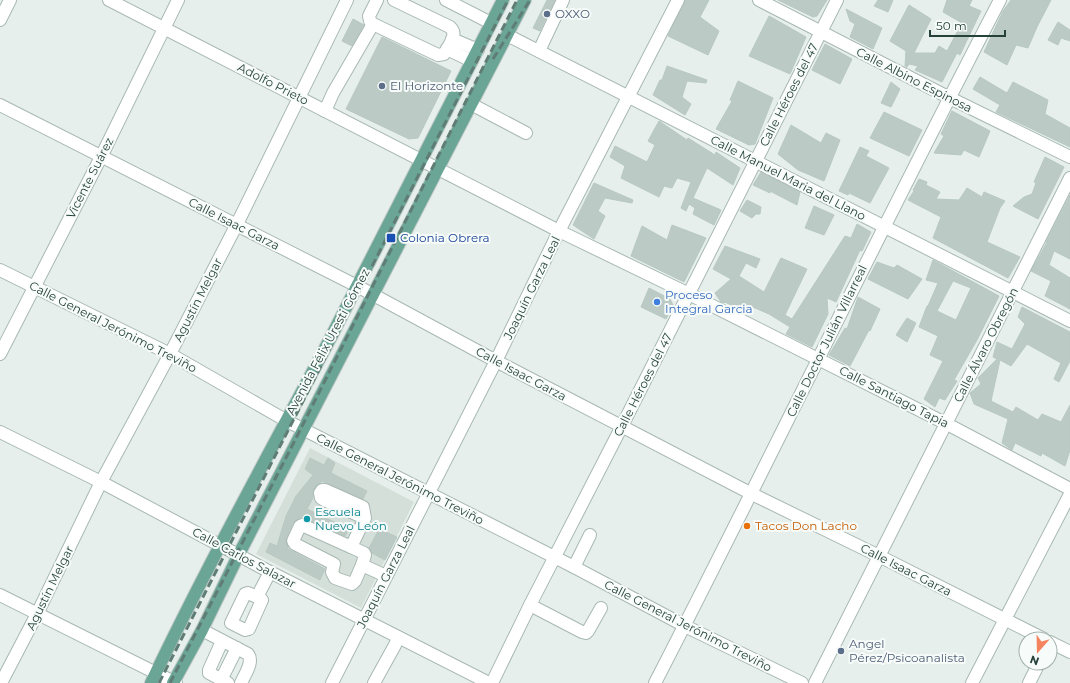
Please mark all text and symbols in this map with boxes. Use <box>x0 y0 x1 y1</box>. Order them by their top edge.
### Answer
place label: OXXO <box>555 6 590 21</box>
marker: OXXO <box>542 9 552 19</box>
scale bar <box>930 12 1005 38</box>
text: 50 m <box>936 18 967 33</box>
street label: Calle Héroes del 47 <box>756 41 821 149</box>
street label: Calle Albino Espinosa <box>854 44 975 115</box>
street label: Adolfo Prieto <box>235 59 311 108</box>
place label: El Horizonte <box>390 78 463 93</box>
marker: El Horizonte <box>377 81 387 91</box>
street label: Calle Manuel Maria del Llano <box>708 132 868 223</box>
street label: Vicente Suárez <box>63 135 116 221</box>
street label: Calle Isaac Garza <box>186 194 282 253</box>
place label: Colonia Obrera <box>400 230 490 245</box>
marker: Colonia Obrera <box>385 232 397 244</box>
street label: Joaquín Garza Leal <box>500 234 563 343</box>
street label: Agustín Melgar <box>170 255 225 344</box>
street label: Calle Doctor Julián Villarreal <box>783 262 870 419</box>
street label: Avenida Félix Uresti Gómez <box>283 266 373 418</box>
street label: Calle General Jerónimo Treviño <box>27 278 200 375</box>
street label: Calle Álvaro Obregón <box>950 285 1021 405</box>
place label: Proceso Integral Garcia <box>665 287 753 316</box>
marker: Proceso Integral Garcia <box>652 297 662 307</box>
street label: Calle Héroes del 47 <box>610 331 675 439</box>
street label: Calle Isaac Garza <box>473 343 569 404</box>
street label: Calle Santiago Tapia <box>837 362 952 431</box>
street label: Calle General Jerónimo Treviño <box>314 430 487 527</box>
place label: Escuela Nuevo León <box>315 504 387 533</box>
marker: Escuela Nuevo León <box>302 514 312 524</box>
place label: Tacos Don Lacho <box>755 518 857 533</box>
marker: Tacos Don Lacho <box>742 521 752 531</box>
street label: Joaquín Garza Leal <box>353 523 418 631</box>
street label: Calle Carlos Salazar <box>190 524 299 591</box>
street label: Calle Isaac Garza <box>858 540 954 599</box>
street label: Agustín Melgar <box>23 543 77 632</box>
street label: Calle General Jerónimo Treviño <box>602 577 775 674</box>
north arrow <box>1018 631 1058 671</box>
place label: Angel Pérez/Psicoanalista <box>849 636 965 665</box>
marker: Angel Pérez/Psicoanalista <box>836 646 846 656</box>
text: N <box>1028 652 1041 668</box>

